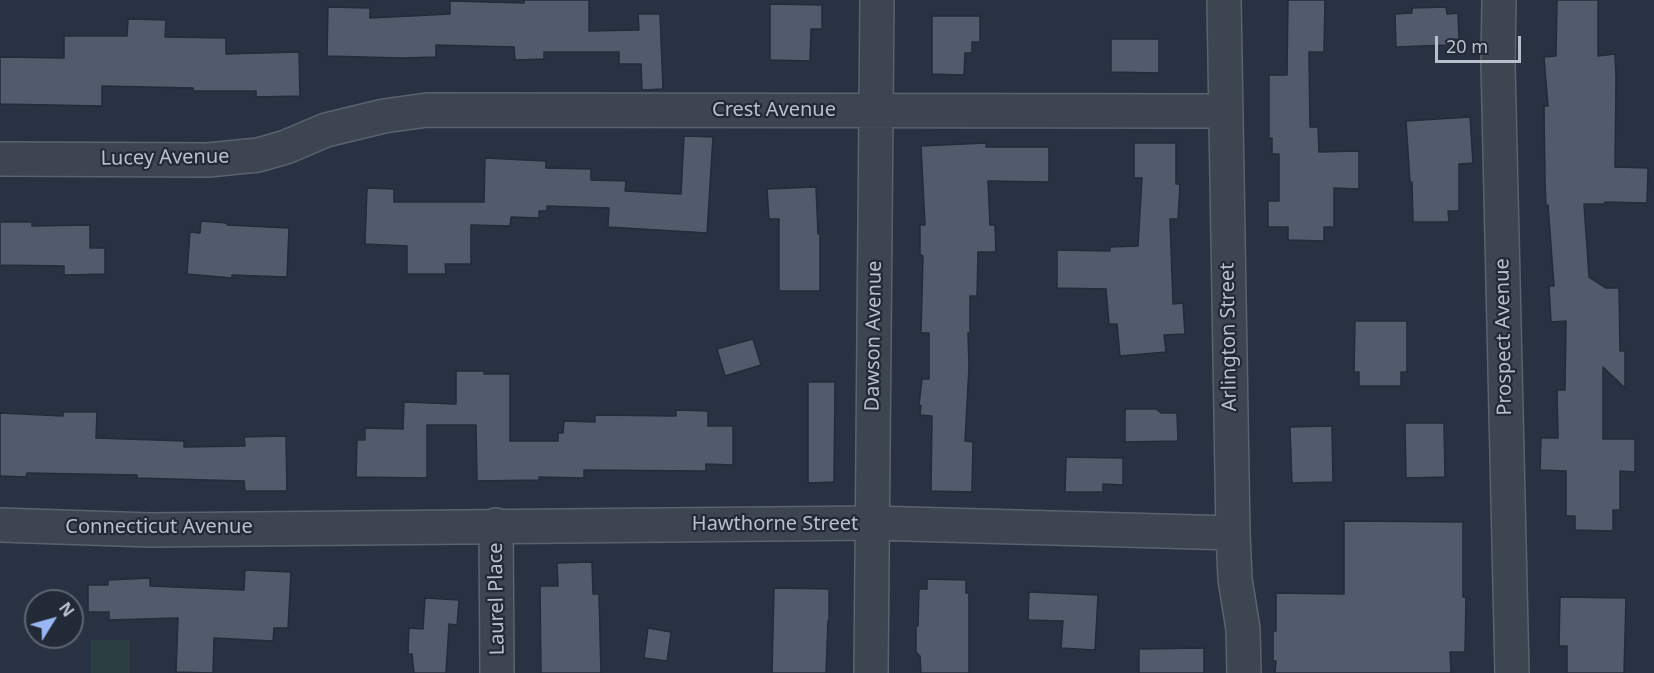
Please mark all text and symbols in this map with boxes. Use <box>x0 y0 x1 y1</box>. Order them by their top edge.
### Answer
scale bar <box>1438 24 1524 62</box>
text: 20 m <box>1446 34 1488 58</box>
street label: Crest Avenue <box>712 98 836 122</box>
street label: Lucey Avenue <box>100 145 230 171</box>
street label: Prospect Avenue <box>1491 258 1517 416</box>
street label: Dawson Avenue <box>861 260 887 412</box>
street label: Arlington Street <box>1216 262 1242 412</box>
street label: Hawthorne Street <box>692 512 858 536</box>
street label: Connecticut Avenue <box>65 515 253 539</box>
street label: Laurel Place <box>484 542 510 656</box>
north arrow <box>24 589 84 649</box>
text: N <box>54 598 79 621</box>

